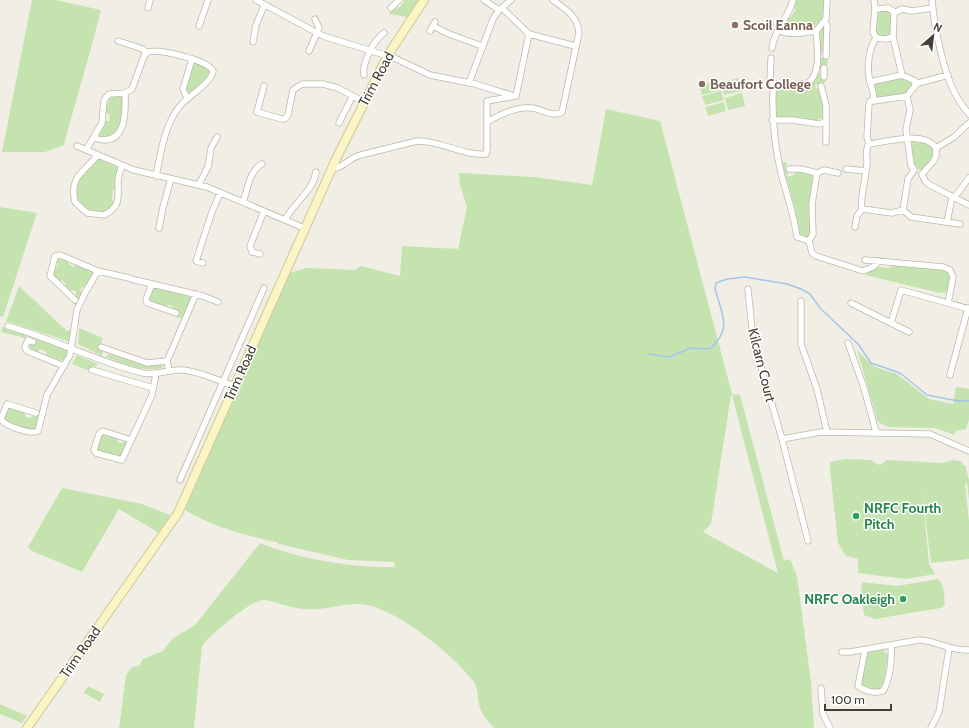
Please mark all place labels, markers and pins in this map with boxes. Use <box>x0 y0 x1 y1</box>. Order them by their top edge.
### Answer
place label: Scoil Eanna <box>743 16 813 34</box>
marker: Scoil Eanna <box>730 20 740 30</box>
place label: Beaufort College <box>710 75 811 93</box>
marker: Beaufort College <box>697 79 707 89</box>
place label: NRFC Fourth Pitch <box>864 499 941 533</box>
marker: NRFC Fourth Pitch <box>851 511 861 521</box>
place label: NRFC Oakleigh <box>804 590 895 608</box>
marker: NRFC Oakleigh <box>898 594 908 604</box>

